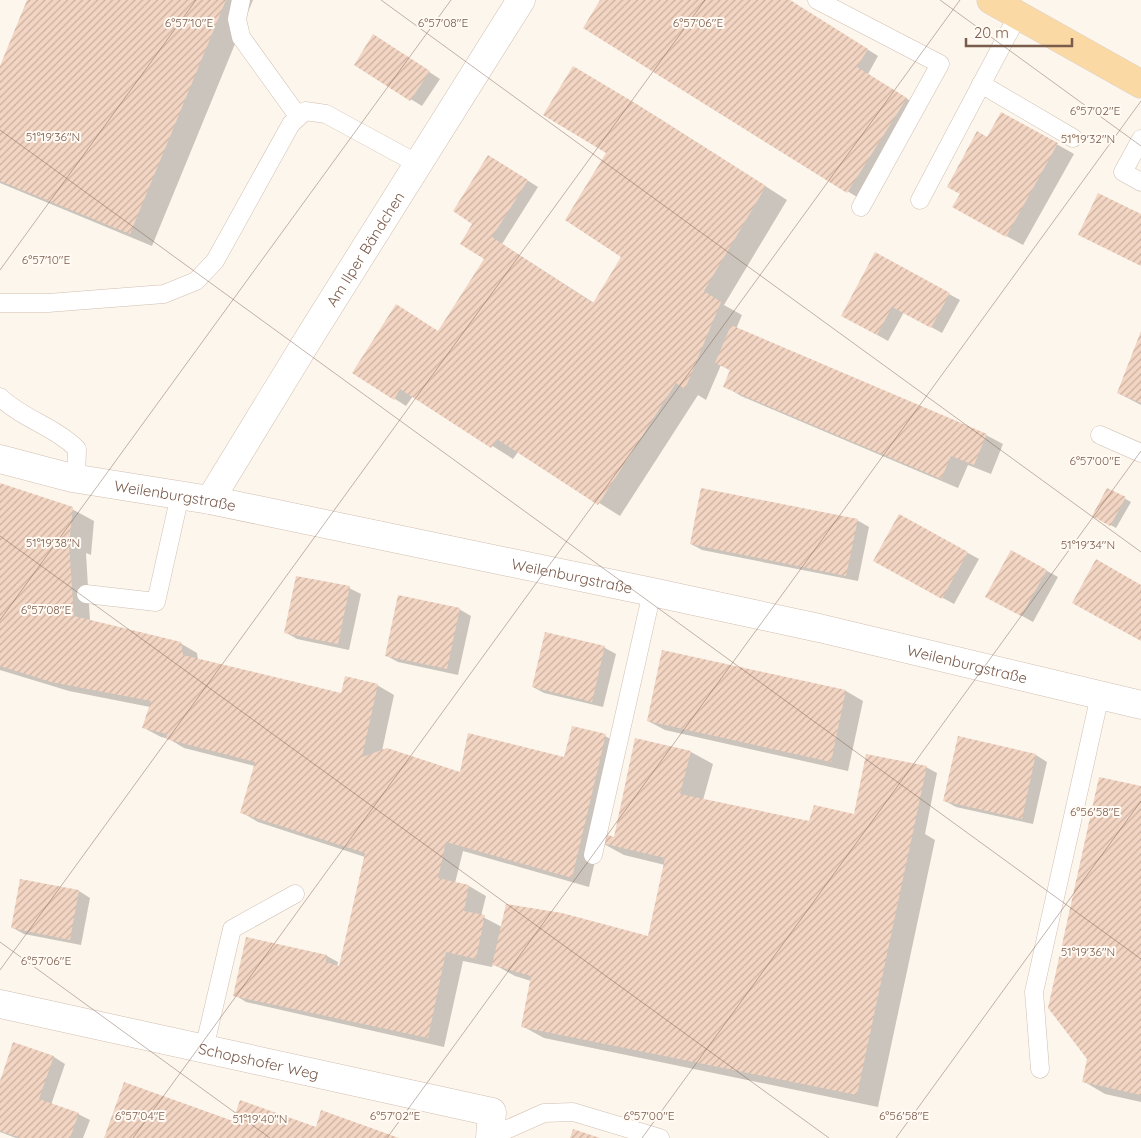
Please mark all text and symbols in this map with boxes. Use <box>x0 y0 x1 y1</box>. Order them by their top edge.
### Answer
text: 6°57'10"E <box>165 15 213 30</box>
text: 6°57'08"E <box>418 15 468 30</box>
text: 6°57'06"E <box>673 15 723 30</box>
scale bar <box>966 15 1072 47</box>
text: 20 m <box>974 23 1009 42</box>
text: 6°57'02"E <box>1070 103 1121 118</box>
text: 51°19'36"N <box>26 129 80 144</box>
text: 51°19'32"N <box>1061 131 1115 146</box>
street label: Am Ilper Bändchen <box>322 188 408 310</box>
text: 6°57'10"E <box>22 252 70 267</box>
text: 6°57'00"E <box>1069 453 1121 468</box>
street label: Weilenburgstraße <box>113 475 238 515</box>
text: 51°19'38"N <box>26 535 80 550</box>
text: 51°19'34"N <box>1061 537 1115 552</box>
street label: Weilenburgstraße <box>510 553 634 597</box>
text: 6°57'08"E <box>21 602 71 617</box>
street label: Weilenburgstraße <box>905 640 1029 687</box>
text: 6°56'58"E <box>1070 804 1120 819</box>
text: 51°19'36"N <box>1061 944 1115 959</box>
text: 6°57'06"E <box>21 953 71 968</box>
street label: Schopshofer Weg <box>197 1038 321 1083</box>
text: 6°57'04"E <box>115 1108 165 1123</box>
text: 6°57'02"E <box>370 1108 421 1123</box>
text: 6°57'00"E <box>623 1108 675 1123</box>
text: 6°56'58"E <box>879 1108 929 1123</box>
text: 51°19'40"N <box>232 1111 288 1126</box>

